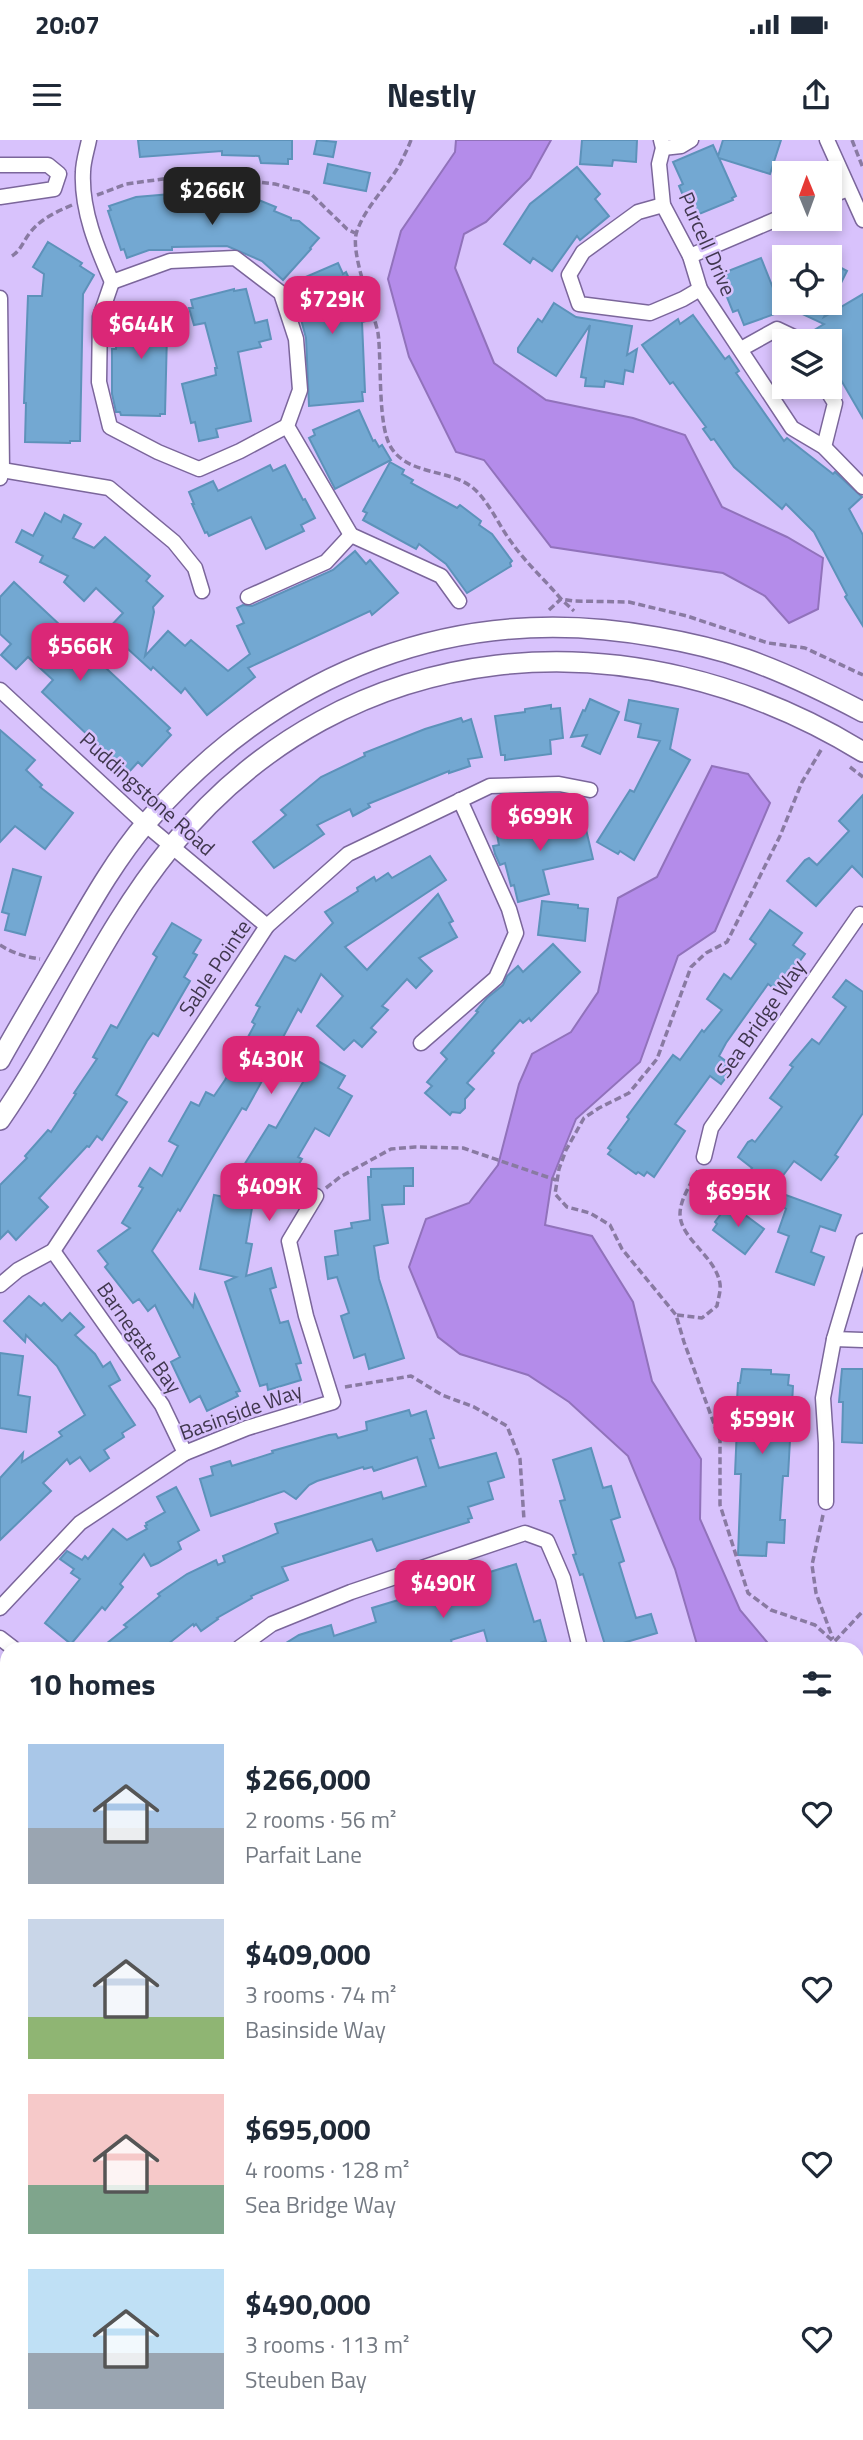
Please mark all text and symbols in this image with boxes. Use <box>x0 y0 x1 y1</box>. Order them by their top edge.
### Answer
text: 20:07 <box>35 5 100 44</box>
text: Nestly <box>387 71 476 119</box>
icon: menu <box>28 76 66 114</box>
icon: share <box>797 76 835 114</box>
north arrow <box>772 161 842 231</box>
map controls <box>772 161 842 399</box>
pin: $266K <box>163 168 261 227</box>
text: $266K <box>179 172 245 207</box>
street label: Purcell Drive <box>671 187 745 301</box>
button: locate <box>772 245 842 315</box>
pin: $729K <box>283 276 381 336</box>
text: $729K <box>299 281 365 316</box>
pin: $644K <box>92 302 190 361</box>
text: $644K <box>108 306 174 341</box>
button: layers <box>772 329 842 399</box>
pin: $566K <box>31 624 129 683</box>
text: $566K <box>47 628 113 663</box>
street label: Puddingstone Road <box>73 724 223 863</box>
pin: $699K <box>491 794 589 853</box>
text: $699K <box>507 798 573 833</box>
street label: Sable Pointe <box>170 913 258 1022</box>
street label: Sea Bridge Way <box>708 953 813 1084</box>
pin: $430K <box>222 1037 320 1096</box>
text: $430K <box>238 1041 304 1076</box>
pin: $409K <box>220 1164 318 1223</box>
text: $409K <box>236 1168 302 1203</box>
pin: $695K <box>689 1170 787 1229</box>
text: $695K <box>705 1174 771 1209</box>
street label: Barnegate Bay <box>89 1275 190 1400</box>
street label: Basinside Way <box>175 1374 307 1448</box>
pin: $599K <box>713 1396 811 1456</box>
text: $599K <box>729 1401 795 1436</box>
pin: $490K <box>394 1560 492 1620</box>
text: $490K <box>410 1565 476 1600</box>
text: 10 homes <box>28 1661 155 1707</box>
icon: filters <box>798 1665 836 1703</box>
text: $266,000 <box>245 1756 371 1802</box>
icon: home <box>84 1772 168 1856</box>
icon: heart <box>798 1795 836 1833</box>
text: 2 rooms · 56 m² <box>245 1802 396 1837</box>
text: Parfait Lane <box>245 1837 362 1872</box>
text: $409,000 <box>245 1931 371 1977</box>
icon: home <box>84 1947 168 2031</box>
icon: heart <box>798 1970 836 2008</box>
text: 3 rooms · 74 m² <box>245 1977 396 2012</box>
text: Basinside Way <box>245 2012 386 2047</box>
text: $695,000 <box>245 2106 371 2152</box>
icon: home <box>84 2122 168 2206</box>
icon: heart <box>798 2145 836 2183</box>
text: 4 rooms · 128 m² <box>245 2152 409 2187</box>
text: Sea Bridge Way <box>245 2187 396 2222</box>
text: $490,000 <box>245 2281 371 2327</box>
icon: home <box>84 2297 168 2381</box>
icon: heart <box>798 2320 836 2358</box>
text: 3 rooms · 113 m² <box>245 2327 409 2362</box>
text: Steuben Bay <box>245 2362 367 2397</box>

